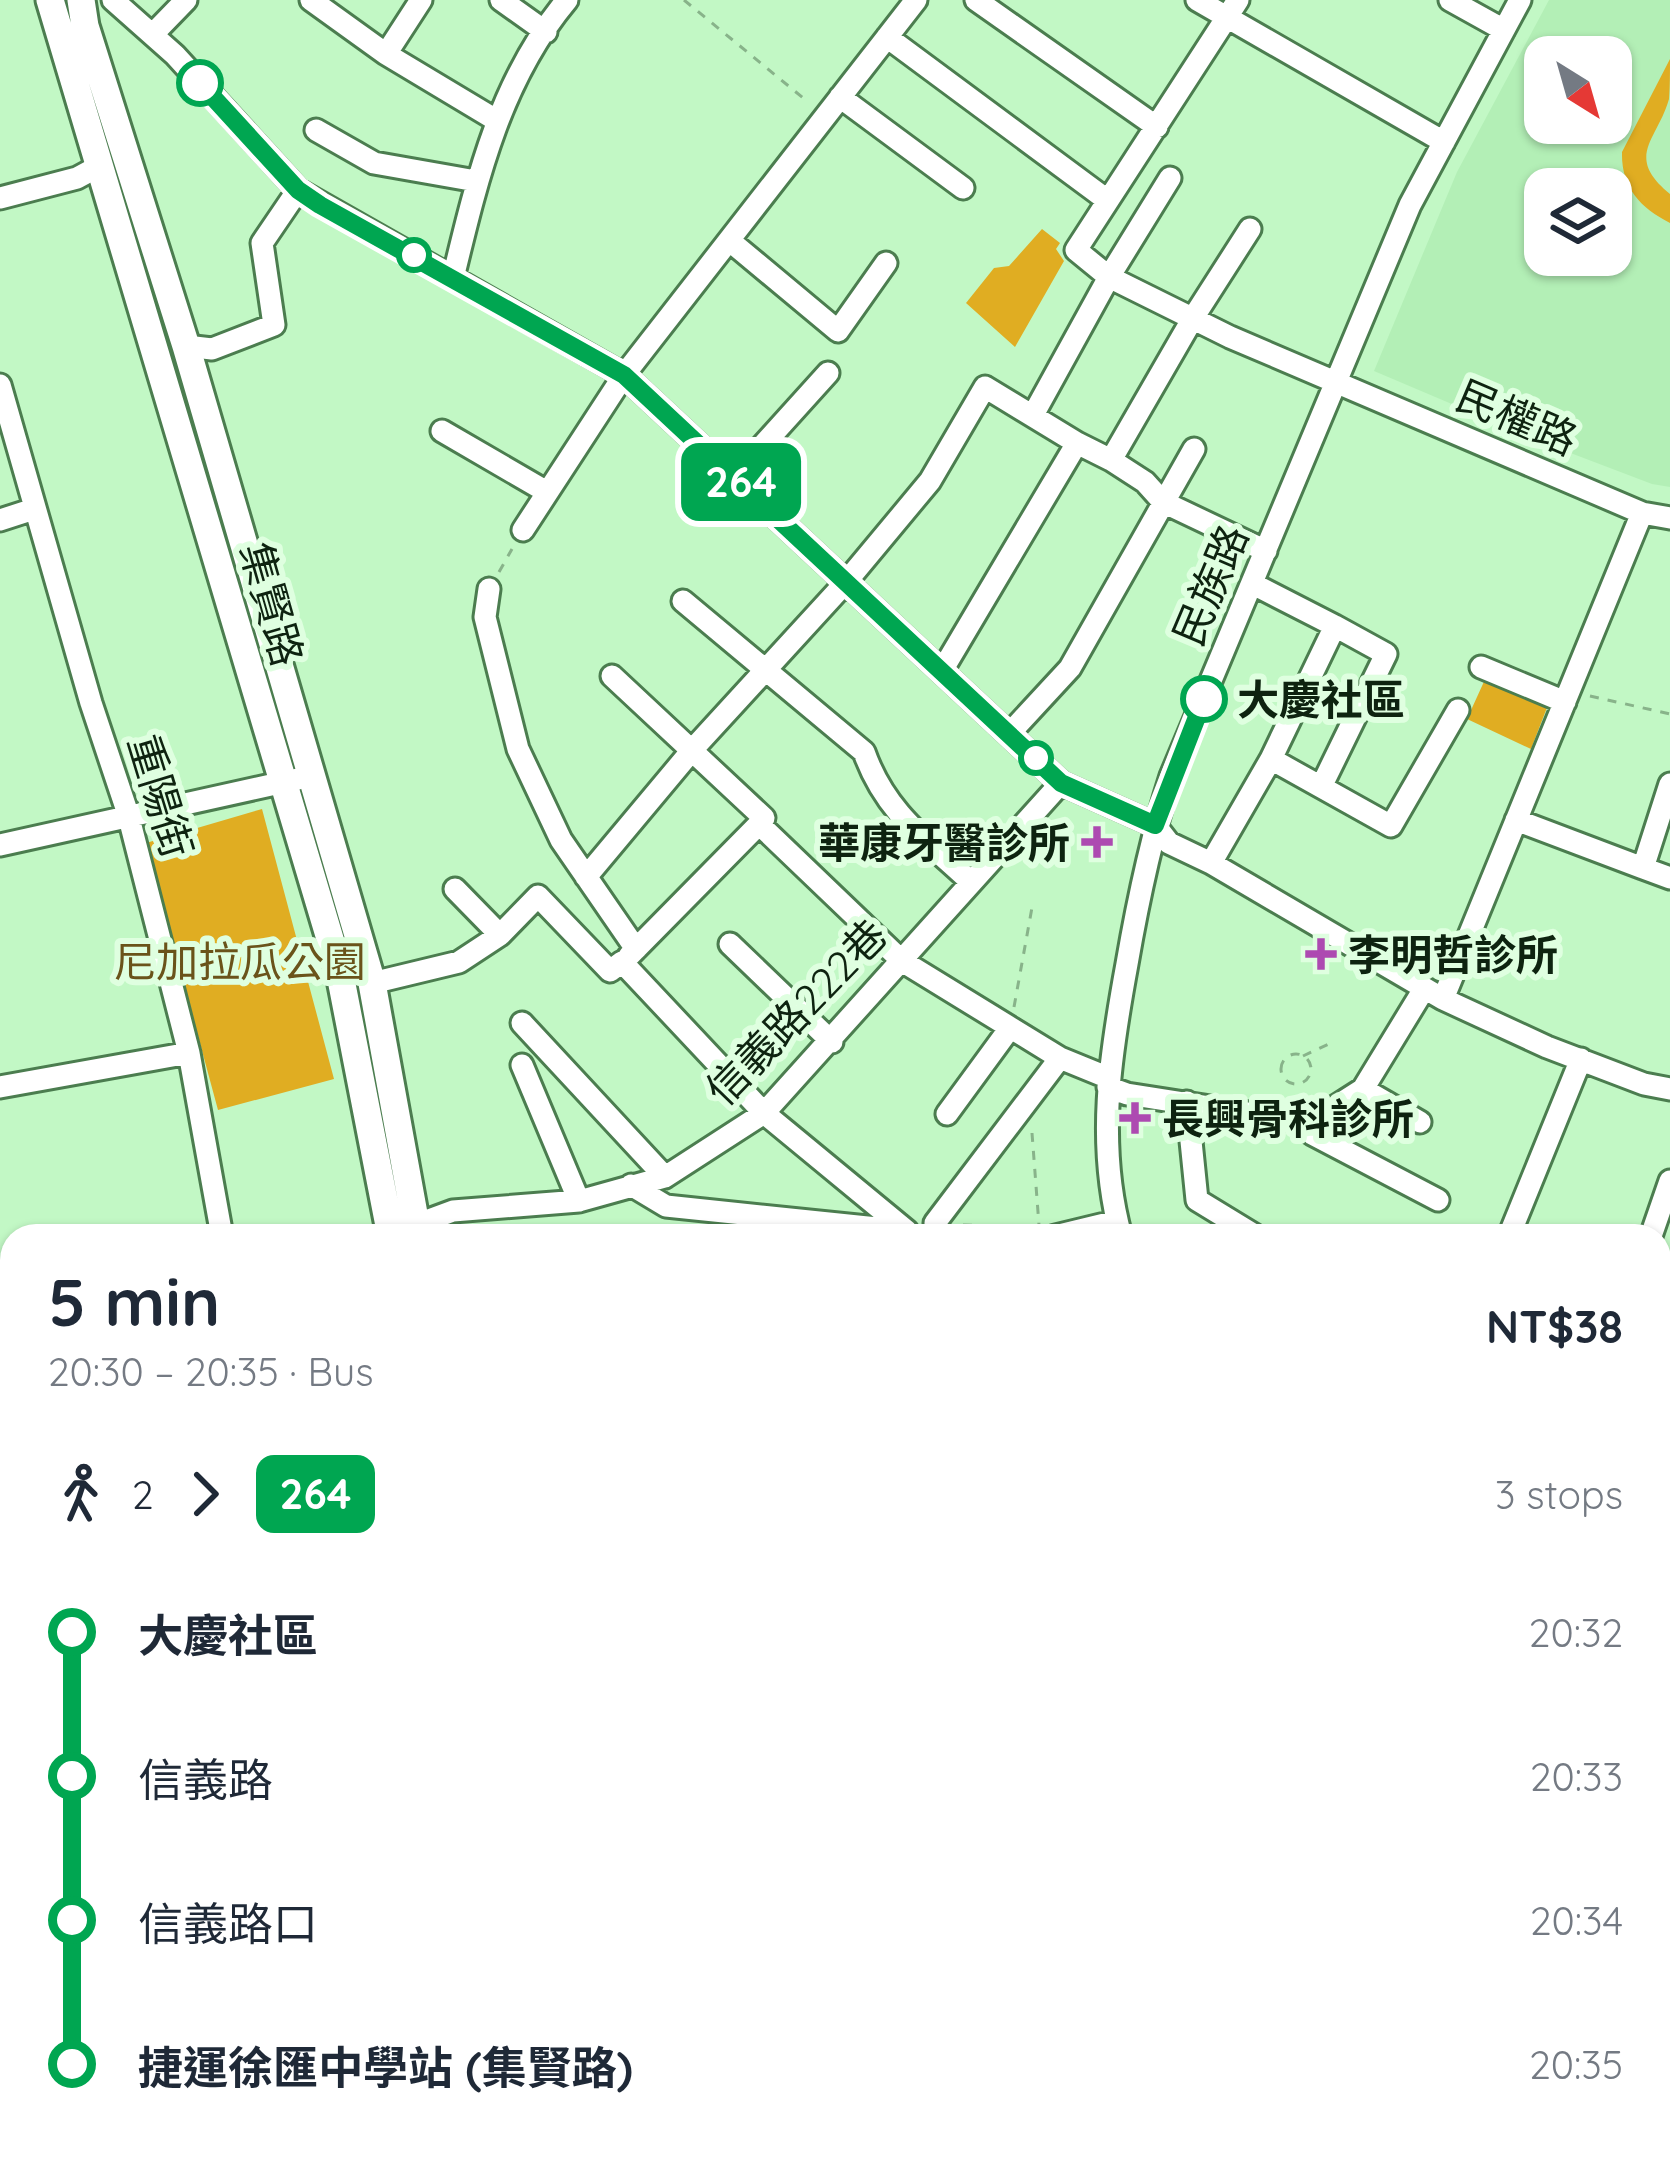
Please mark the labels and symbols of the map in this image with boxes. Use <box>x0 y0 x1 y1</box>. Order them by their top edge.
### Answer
north arrow <box>1524 36 1632 144</box>
unlabelled marker <box>178 61 222 105</box>
unlabelled marker <box>398 239 430 271</box>
street label: 民權路 <box>1449 368 1585 466</box>
line badge: 264 <box>672 443 810 521</box>
street label: 民族路 <box>1161 517 1259 653</box>
street label: 集賢路 <box>229 536 315 672</box>
place label: 大慶社區 <box>1237 673 1405 726</box>
marker: 大慶社區 <box>1182 677 1226 721</box>
street label: 重陽街 <box>117 728 205 864</box>
unlabelled marker <box>1020 742 1052 774</box>
place label: 華康牙醫診所 <box>818 816 1070 869</box>
marker: 華康牙醫診所 <box>1081 826 1113 858</box>
street label: 信義路222巷 <box>694 908 898 1116</box>
place label: 李明哲診所 <box>1348 928 1558 981</box>
park label: 尼加拉瓜公園 <box>114 935 366 988</box>
marker: 李明哲診所 <box>1305 938 1337 970</box>
place label: 長興骨科診所 <box>1162 1092 1414 1145</box>
marker: 長興骨科診所 <box>1119 1102 1151 1134</box>

